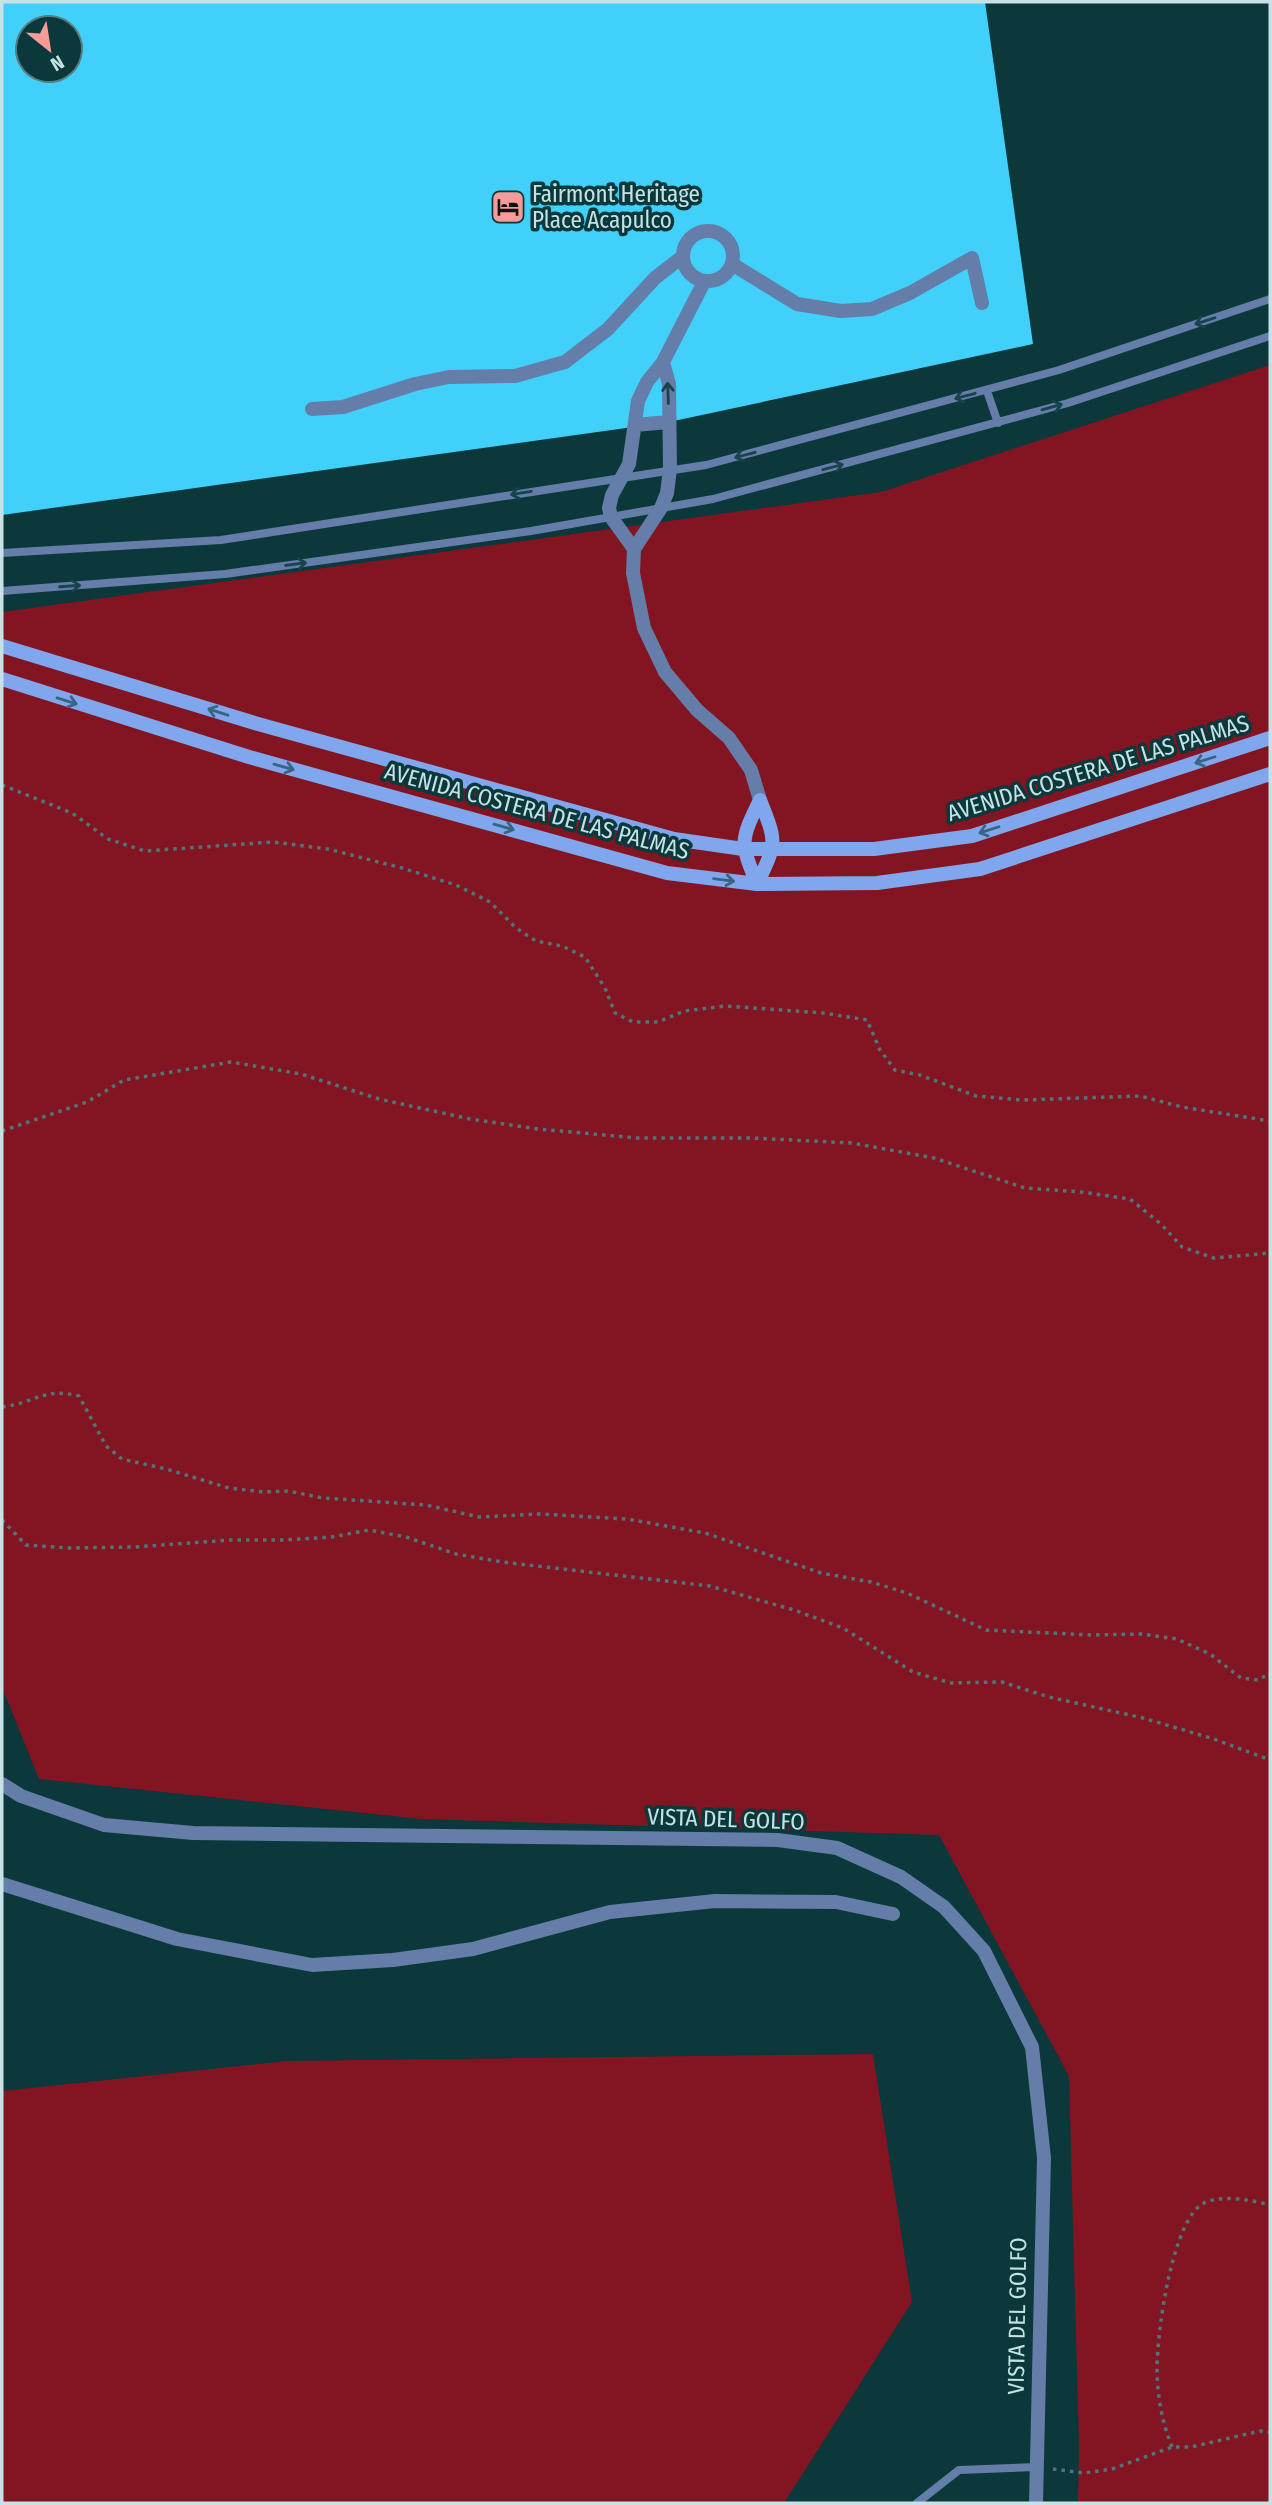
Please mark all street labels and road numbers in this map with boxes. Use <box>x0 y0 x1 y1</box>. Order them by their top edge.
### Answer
street label: AVENIDA COSTERA DE LAS PALMAS <box>944 709 1252 827</box>
street label: AVENIDA COSTERA DE LAS PALMAS <box>382 757 692 865</box>
street label: VISTA DEL GOLFO <box>647 1802 805 1836</box>
street label: VISTA DEL GOLFO <box>1002 2237 1032 2395</box>

